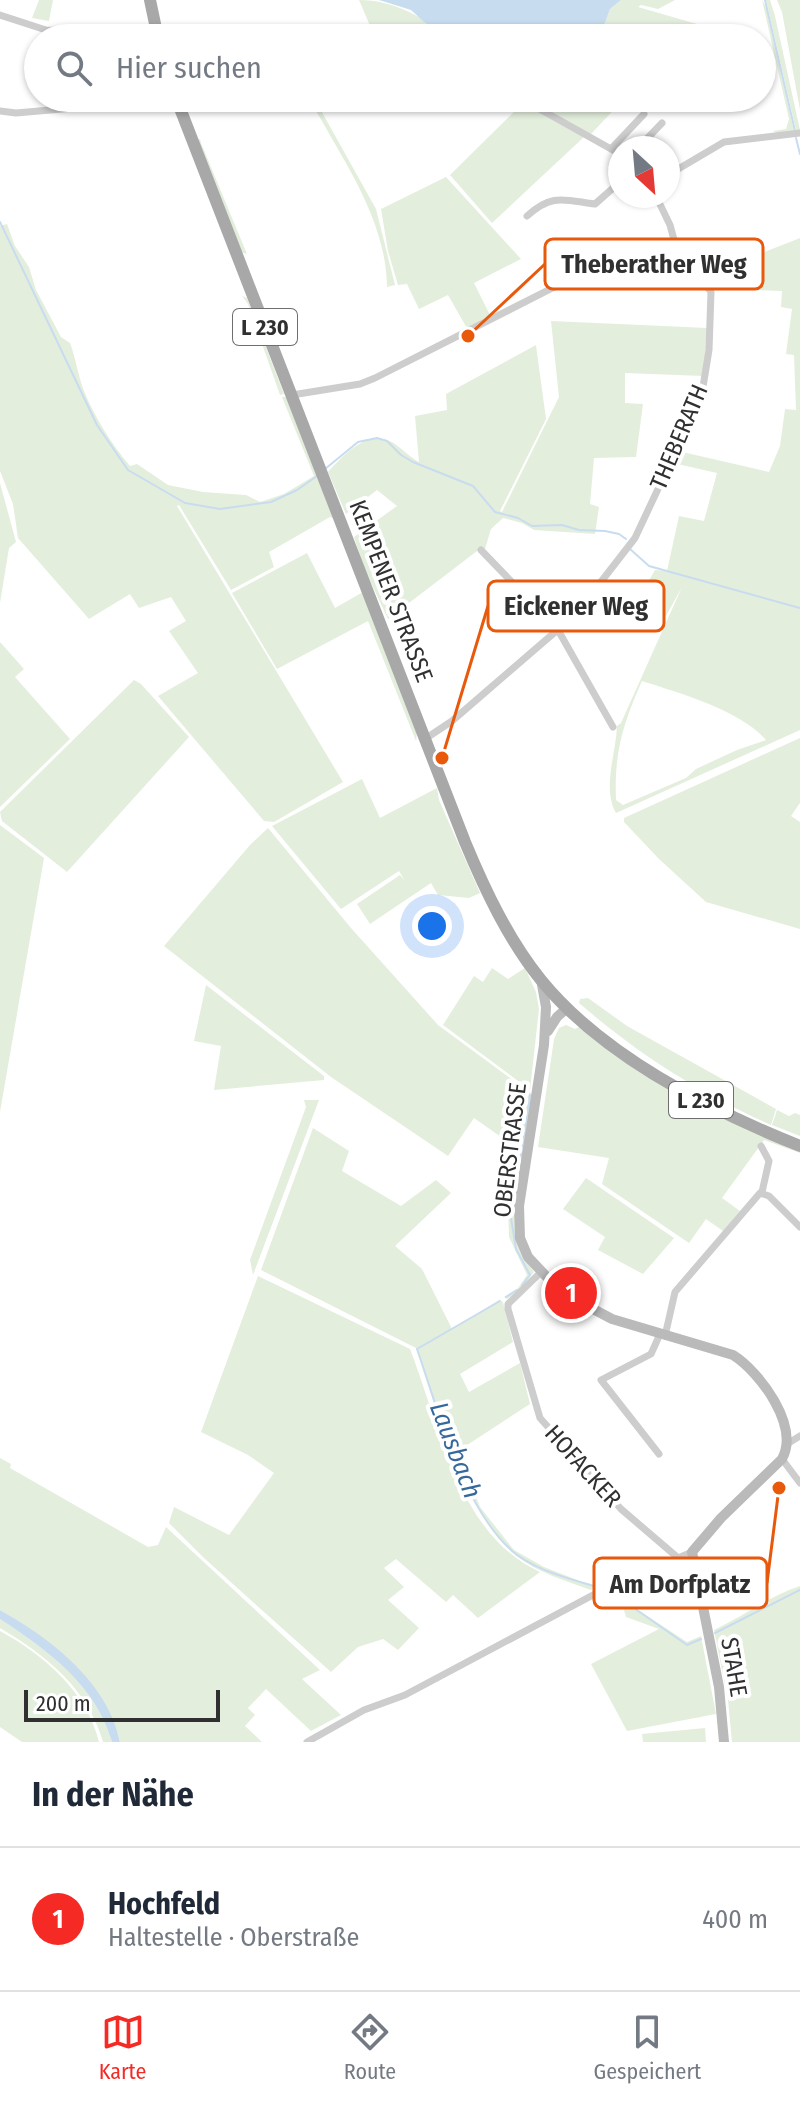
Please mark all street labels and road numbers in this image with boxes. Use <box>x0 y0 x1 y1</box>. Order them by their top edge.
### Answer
road number: L 230 <box>233 309 297 345</box>
street label: THEBERATH <box>644 380 714 494</box>
street label: KEMPENER STRASSE <box>343 496 439 686</box>
street label: OBERSTRASSE <box>488 1081 532 1219</box>
road number: L 230 <box>669 1082 733 1118</box>
street label: HOFACKER <box>539 1419 627 1513</box>
street label: STAHE <box>715 1635 753 1699</box>

